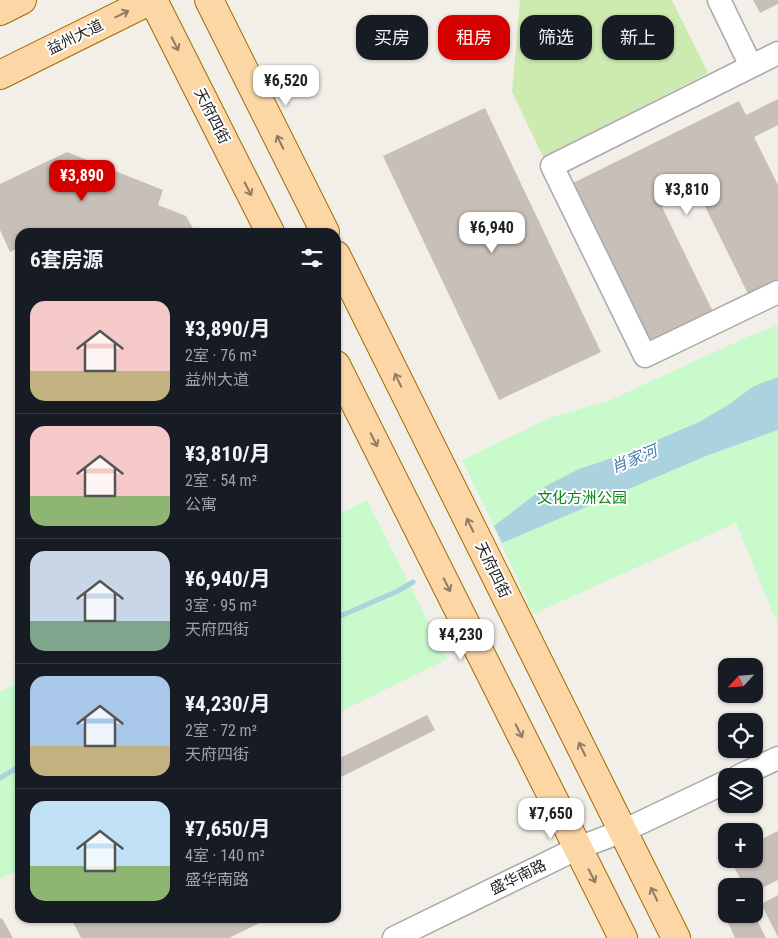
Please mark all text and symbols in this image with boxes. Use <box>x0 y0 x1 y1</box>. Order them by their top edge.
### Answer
one-way arrow <box>114 9 129 18</box>
chip: 买房 <box>356 15 428 60</box>
chip: 租房 <box>438 15 510 60</box>
chip: 筛选 <box>520 15 592 60</box>
chip: 新上 <box>602 15 674 60</box>
street label: 益州大道 <box>44 16 106 58</box>
one-way arrow <box>170 36 180 51</box>
pin: ¥6,520 <box>245 64 327 107</box>
text: ¥6,520 <box>264 71 308 90</box>
street label: 天府四街 <box>190 85 234 147</box>
one-way arrow <box>275 135 284 150</box>
pin: ¥3,890 <box>41 160 123 202</box>
text: ¥3,890 <box>60 166 104 185</box>
pin: ¥3,810 <box>646 174 728 216</box>
text: ¥3,810 <box>665 180 709 199</box>
one-way arrow <box>244 181 253 196</box>
pin: ¥6,940 <box>451 212 533 254</box>
text: ¥6,940 <box>470 218 514 237</box>
icon: filters <box>298 244 326 272</box>
text: 6套房源 <box>30 248 104 272</box>
text: ¥3,890/月 <box>185 317 271 341</box>
icon: home <box>70 321 130 381</box>
text: 2室 · 76 m² <box>185 346 257 365</box>
text: 益州大道 <box>185 370 249 389</box>
one-way arrow <box>393 372 403 387</box>
one-way arrow <box>370 432 379 447</box>
water label: 肖家河 <box>608 440 663 477</box>
text: ¥3,810/月 <box>185 442 271 466</box>
icon: home <box>70 446 130 506</box>
text: 2室 · 54 m² <box>185 471 257 490</box>
park label: 文化方洲公园 <box>537 489 627 507</box>
text: 公寓 <box>185 495 217 514</box>
one-way arrow <box>465 518 474 533</box>
street label: 天府四街 <box>472 539 514 601</box>
text: ¥6,940/月 <box>185 567 271 591</box>
icon: home <box>70 571 130 631</box>
one-way arrow <box>442 578 452 593</box>
text: 3室 · 95 m² <box>185 596 257 615</box>
pin: ¥4,230 <box>420 618 502 661</box>
text: 天府四街 <box>185 620 249 639</box>
text: ¥4,230 <box>439 625 483 644</box>
north arrow <box>718 658 762 702</box>
map controls <box>718 658 763 923</box>
text: ¥4,230/月 <box>185 692 271 716</box>
icon: home <box>70 696 130 756</box>
button: locate <box>718 713 763 758</box>
text: 2室 · 72 m² <box>185 721 257 740</box>
one-way arrow <box>515 723 524 738</box>
one-way arrow <box>577 742 586 757</box>
text: 天府四街 <box>185 745 249 764</box>
button: layers <box>718 768 763 813</box>
pin: ¥7,650 <box>510 798 592 840</box>
text: ¥7,650 <box>529 804 573 823</box>
text: ¥7,650/月 <box>185 817 271 841</box>
icon: home <box>70 821 130 881</box>
button: + <box>718 823 763 868</box>
text: 4室 · 140 m² <box>185 846 265 865</box>
street label: 盛华南路 <box>487 856 549 898</box>
one-way arrow <box>588 868 597 883</box>
text: 盛华南路 <box>185 870 249 889</box>
button: − <box>718 878 763 923</box>
one-way arrow <box>649 887 659 902</box>

